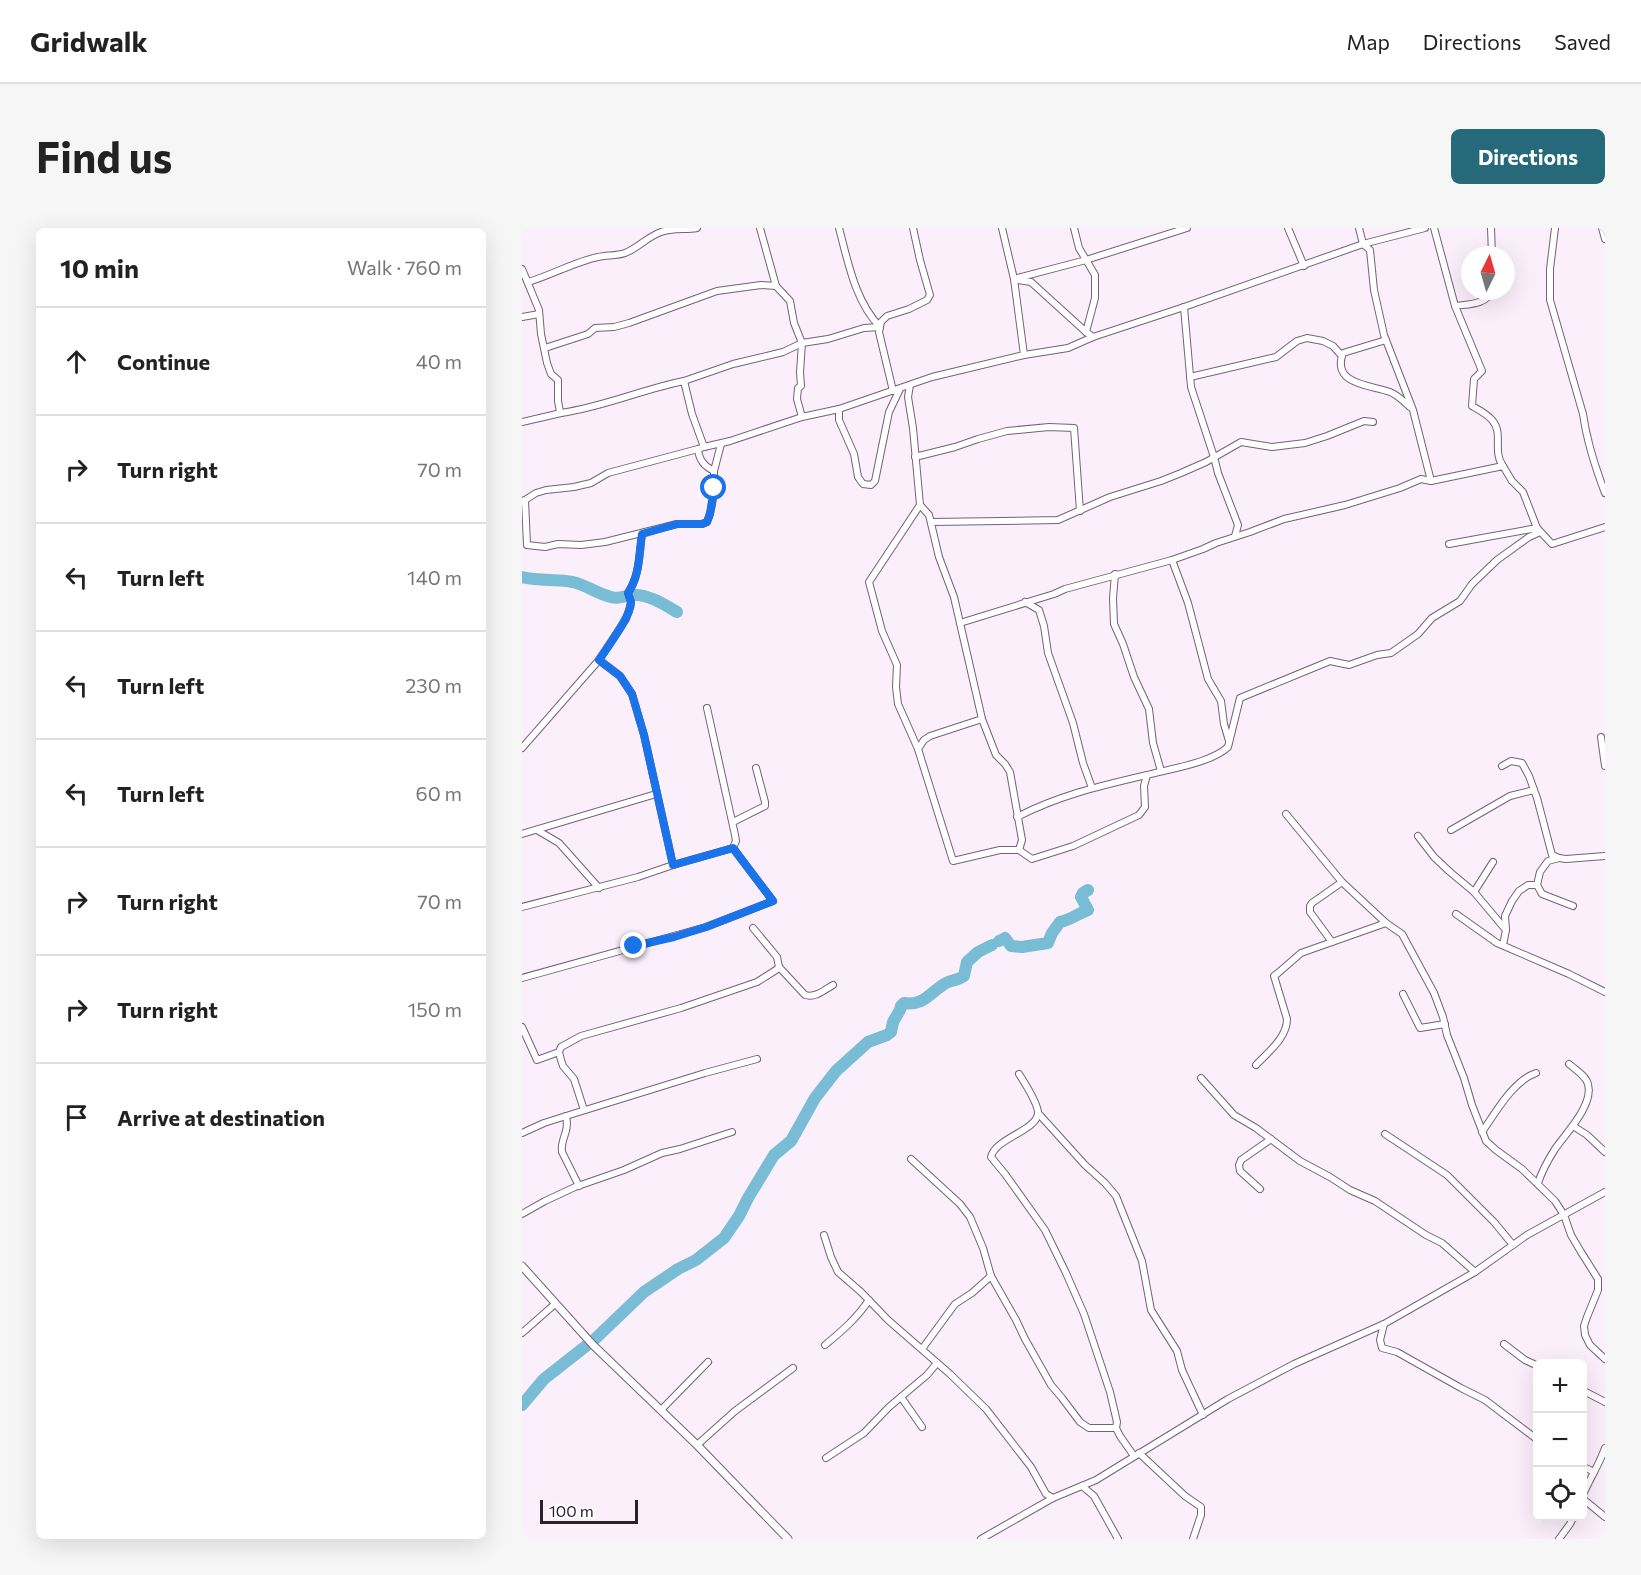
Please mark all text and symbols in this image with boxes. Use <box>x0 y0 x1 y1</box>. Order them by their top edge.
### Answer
text: Gridwalk <box>30 24 148 58</box>
text: Map <box>1347 29 1390 54</box>
text: Directions <box>1423 29 1521 54</box>
text: Saved <box>1554 29 1611 54</box>
button: Directions <box>1451 129 1605 184</box>
text: Find us <box>36 130 172 182</box>
north arrow <box>1461 246 1515 300</box>
text: 10 min <box>60 252 139 283</box>
text: Walk · 760 m <box>347 255 462 279</box>
icon: ahead <box>60 345 93 378</box>
text: Continue <box>117 348 210 375</box>
text: 40 m <box>416 349 462 373</box>
icon: right <box>60 453 93 486</box>
text: Turn right <box>117 456 218 483</box>
text: 70 m <box>417 457 462 481</box>
route start <box>700 474 726 500</box>
icon: left <box>60 561 93 594</box>
text: Turn left <box>117 564 204 591</box>
text: 140 m <box>407 565 462 589</box>
icon: left <box>60 669 93 702</box>
text: Turn left <box>117 672 204 699</box>
text: 230 m <box>405 673 462 697</box>
icon: left <box>60 777 93 810</box>
text: Turn left <box>117 780 204 807</box>
text: 60 m <box>416 781 462 805</box>
icon: right <box>60 885 93 918</box>
text: Turn right <box>117 888 218 915</box>
text: 70 m <box>417 889 462 913</box>
route end <box>620 932 646 958</box>
icon: right <box>60 993 93 1026</box>
text: Turn right <box>117 996 218 1023</box>
text: 150 m <box>408 997 462 1021</box>
icon: arrive <box>60 1101 93 1134</box>
text: Arrive at destination <box>117 1104 325 1131</box>
map controls <box>1533 1359 1587 1521</box>
button: + <box>1533 1359 1587 1413</box>
button: − <box>1533 1413 1587 1467</box>
button: locate <box>1533 1467 1587 1521</box>
scale bar <box>540 1497 638 1524</box>
text: 100 m <box>549 1501 594 1520</box>

